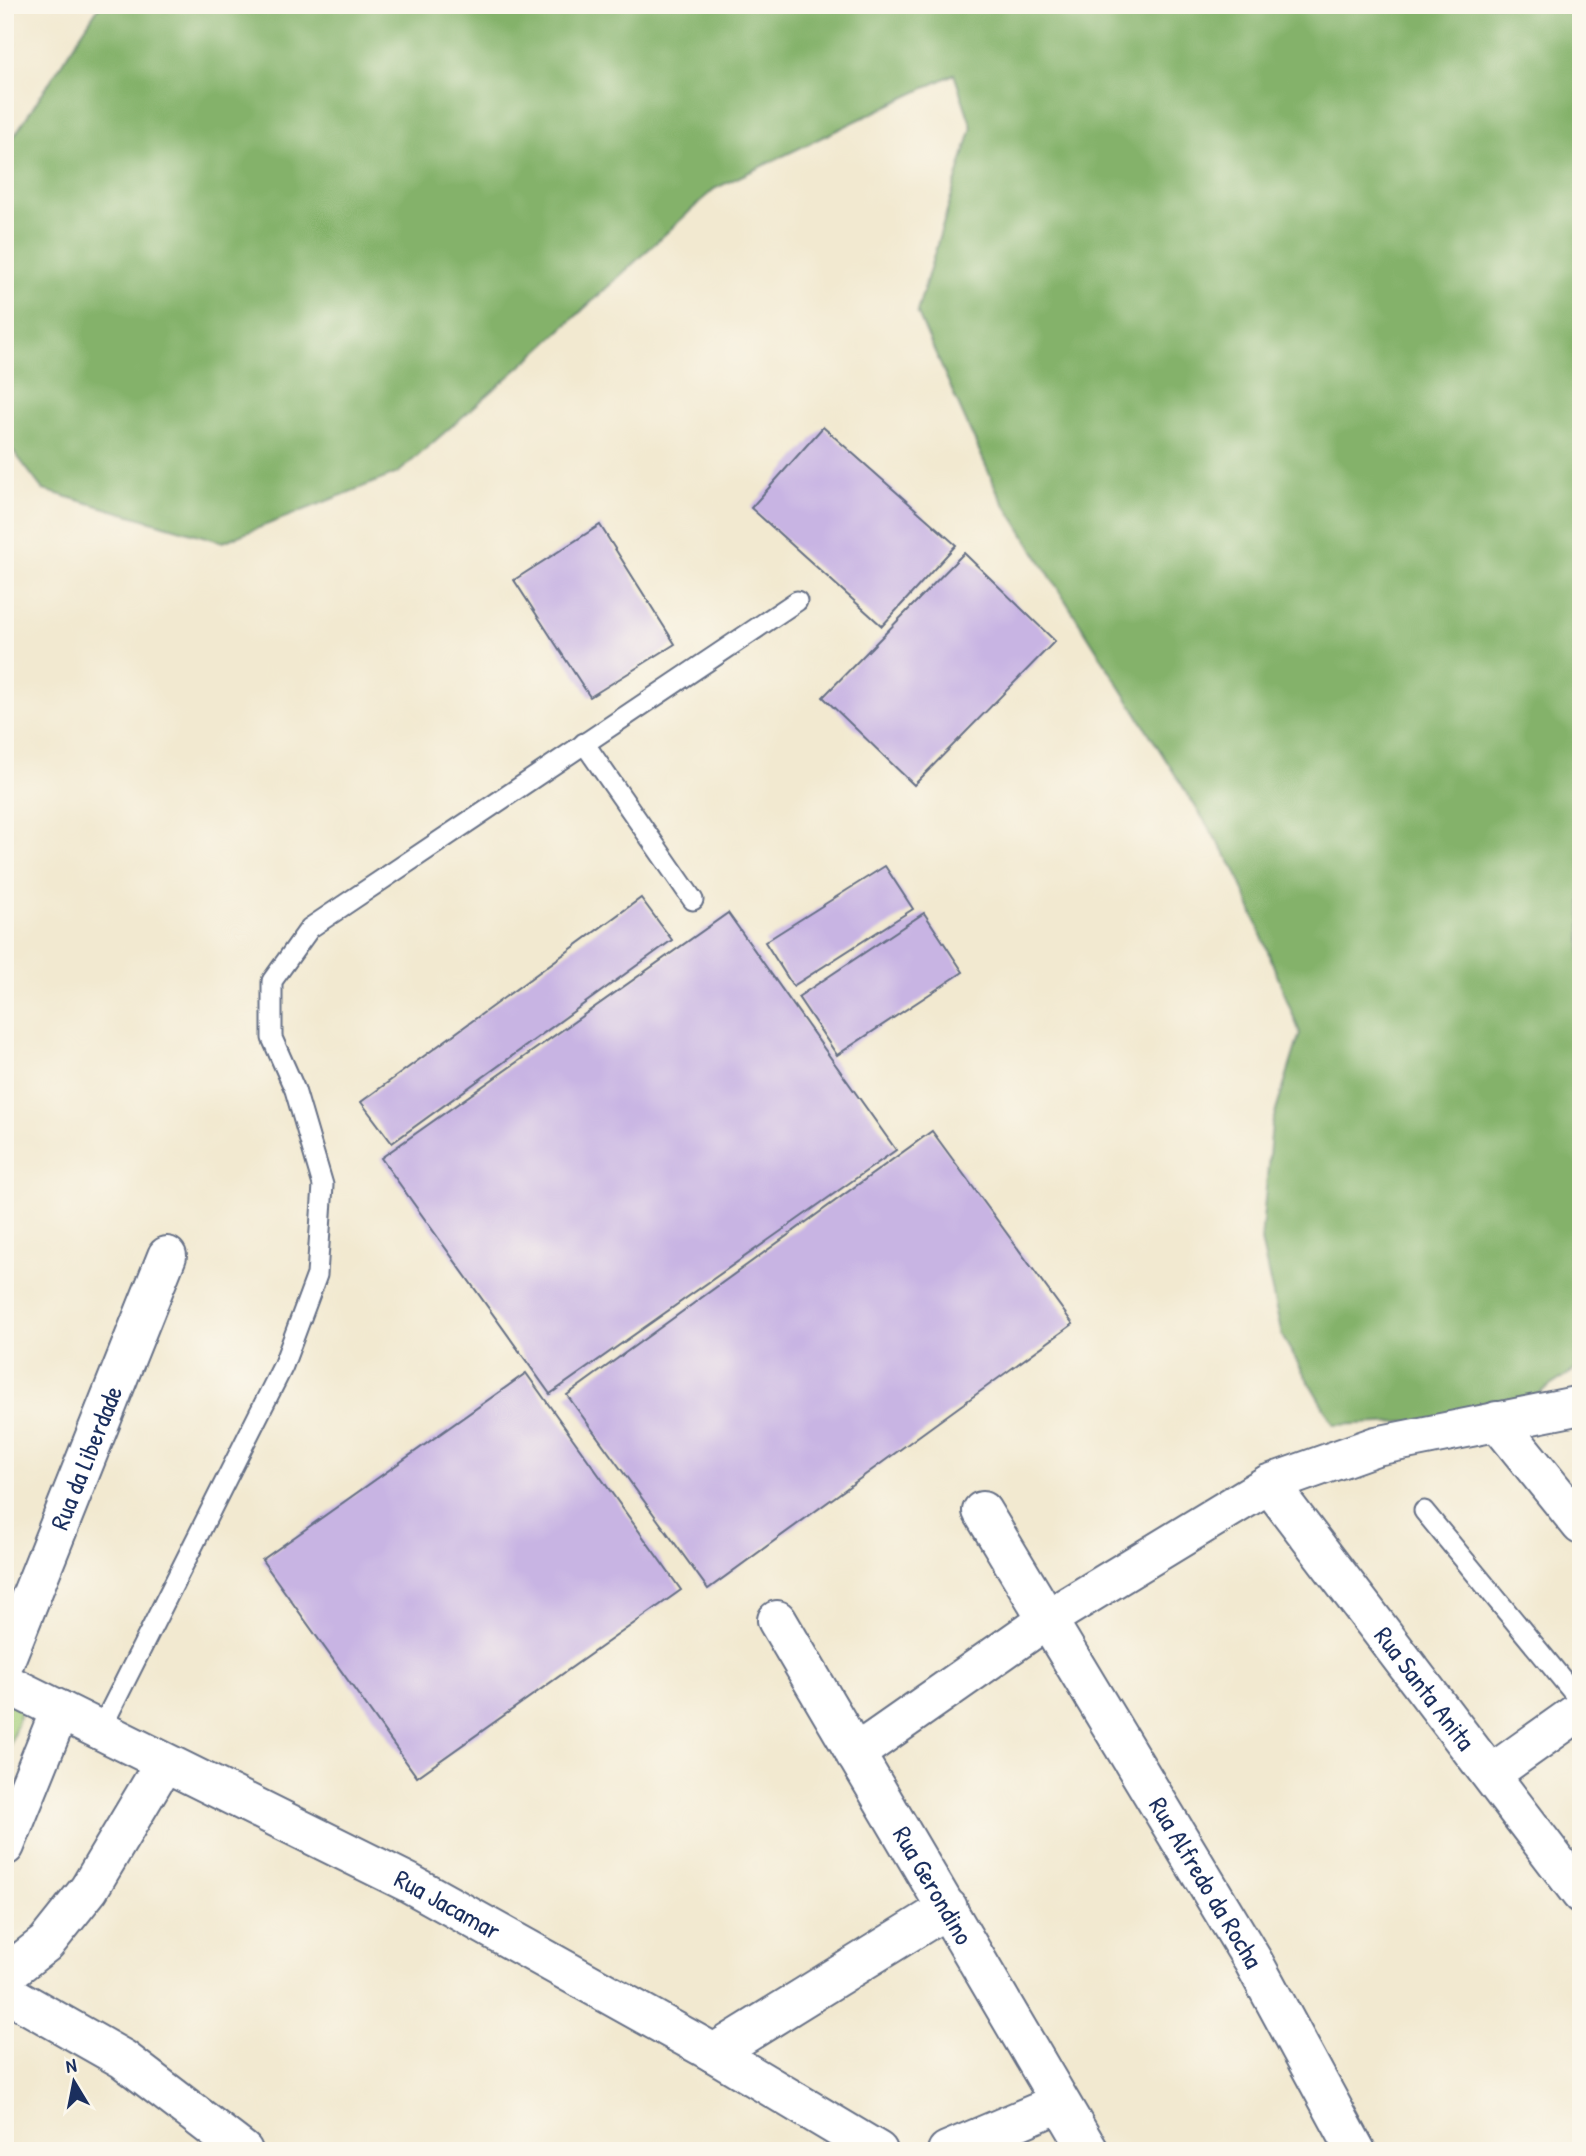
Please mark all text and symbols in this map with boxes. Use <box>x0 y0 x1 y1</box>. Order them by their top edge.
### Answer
street label: Rua da Liberdade <box>41 1380 130 1535</box>
street label: Rua Santa Anita <box>1367 1619 1483 1757</box>
street label: Rua Alfredo da Rocha <box>1141 1790 1272 1974</box>
street label: Rua Gerondino <box>885 1820 982 1951</box>
street label: Rua Jacamar <box>389 1861 507 1948</box>
north arrow <box>38 2048 108 2118</box>
text: N <box>64 2052 78 2079</box>

